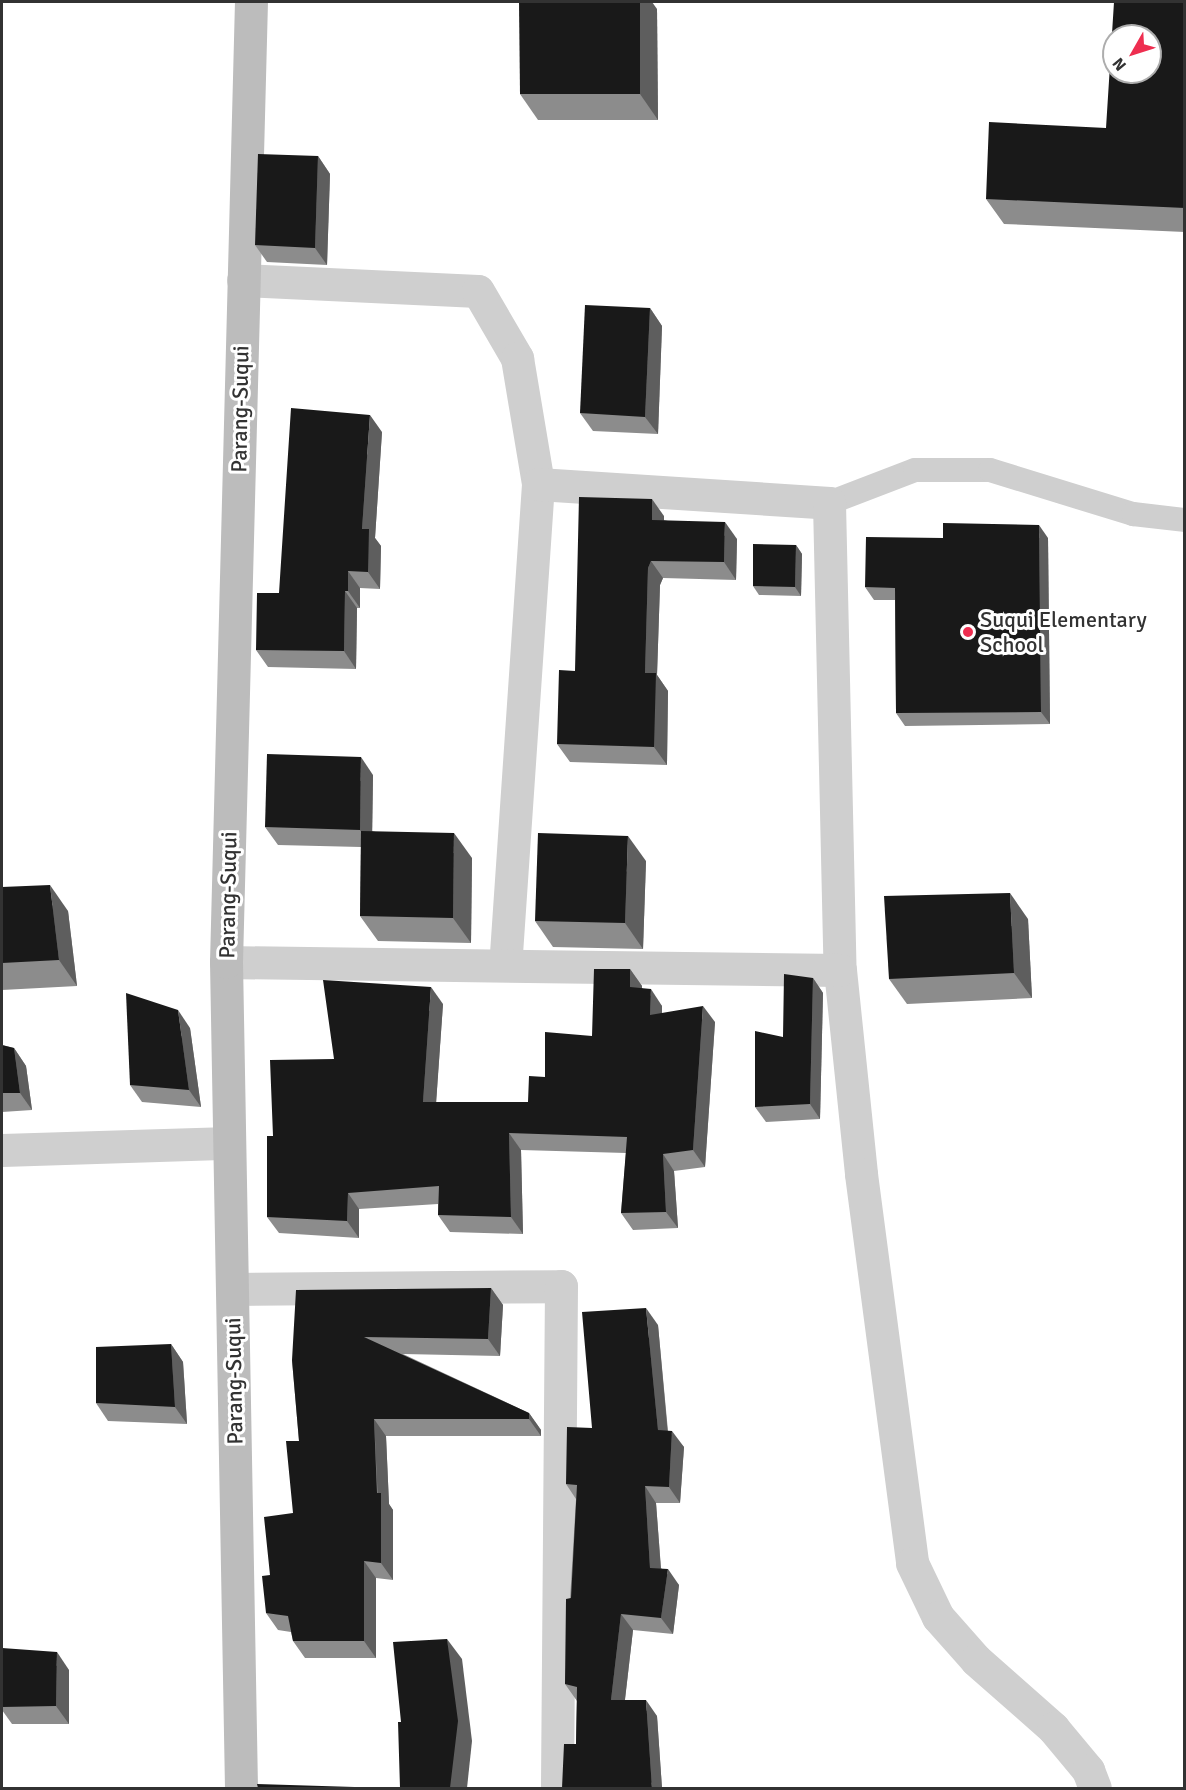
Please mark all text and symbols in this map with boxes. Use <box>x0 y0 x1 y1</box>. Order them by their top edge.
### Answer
north arrow <box>1102 24 1162 84</box>
text: N <box>1108 53 1131 75</box>
street label: Parang-Suqui <box>226 345 254 473</box>
place label: Suqui Elementary School <box>980 606 1147 658</box>
marker: Suqui Elementary School <box>961 625 975 639</box>
street label: Parang-Suqui <box>214 831 242 959</box>
street label: Parang-Suqui <box>220 1317 248 1445</box>

